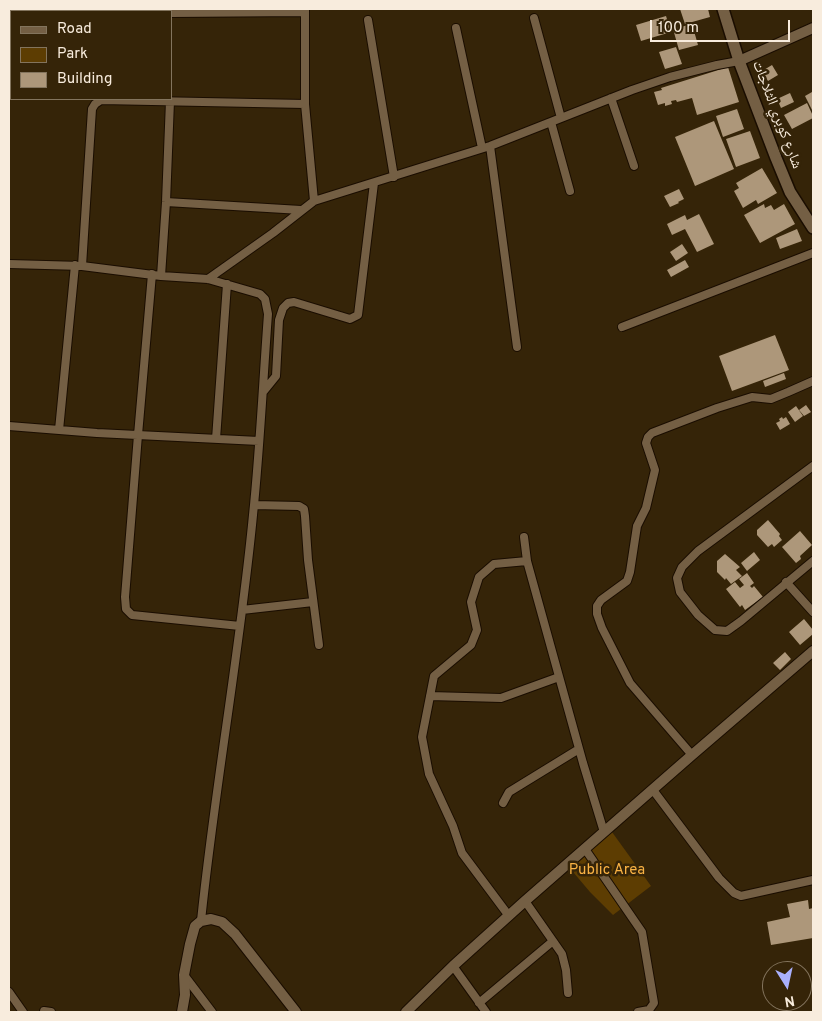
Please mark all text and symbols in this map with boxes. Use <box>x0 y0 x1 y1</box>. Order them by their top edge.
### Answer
legend <box>10 10 172 100</box>
scale bar <box>652 10 792 42</box>
text: 100 m <box>658 19 699 38</box>
text: Road <box>57 20 92 39</box>
text: Park <box>57 45 88 64</box>
street label: شارع كوبري الثلاجات <box>747 58 805 172</box>
text: Building <box>57 70 112 89</box>
park label: Public Area <box>569 862 645 880</box>
north arrow <box>762 961 812 1011</box>
text: N <box>783 991 796 1010</box>

